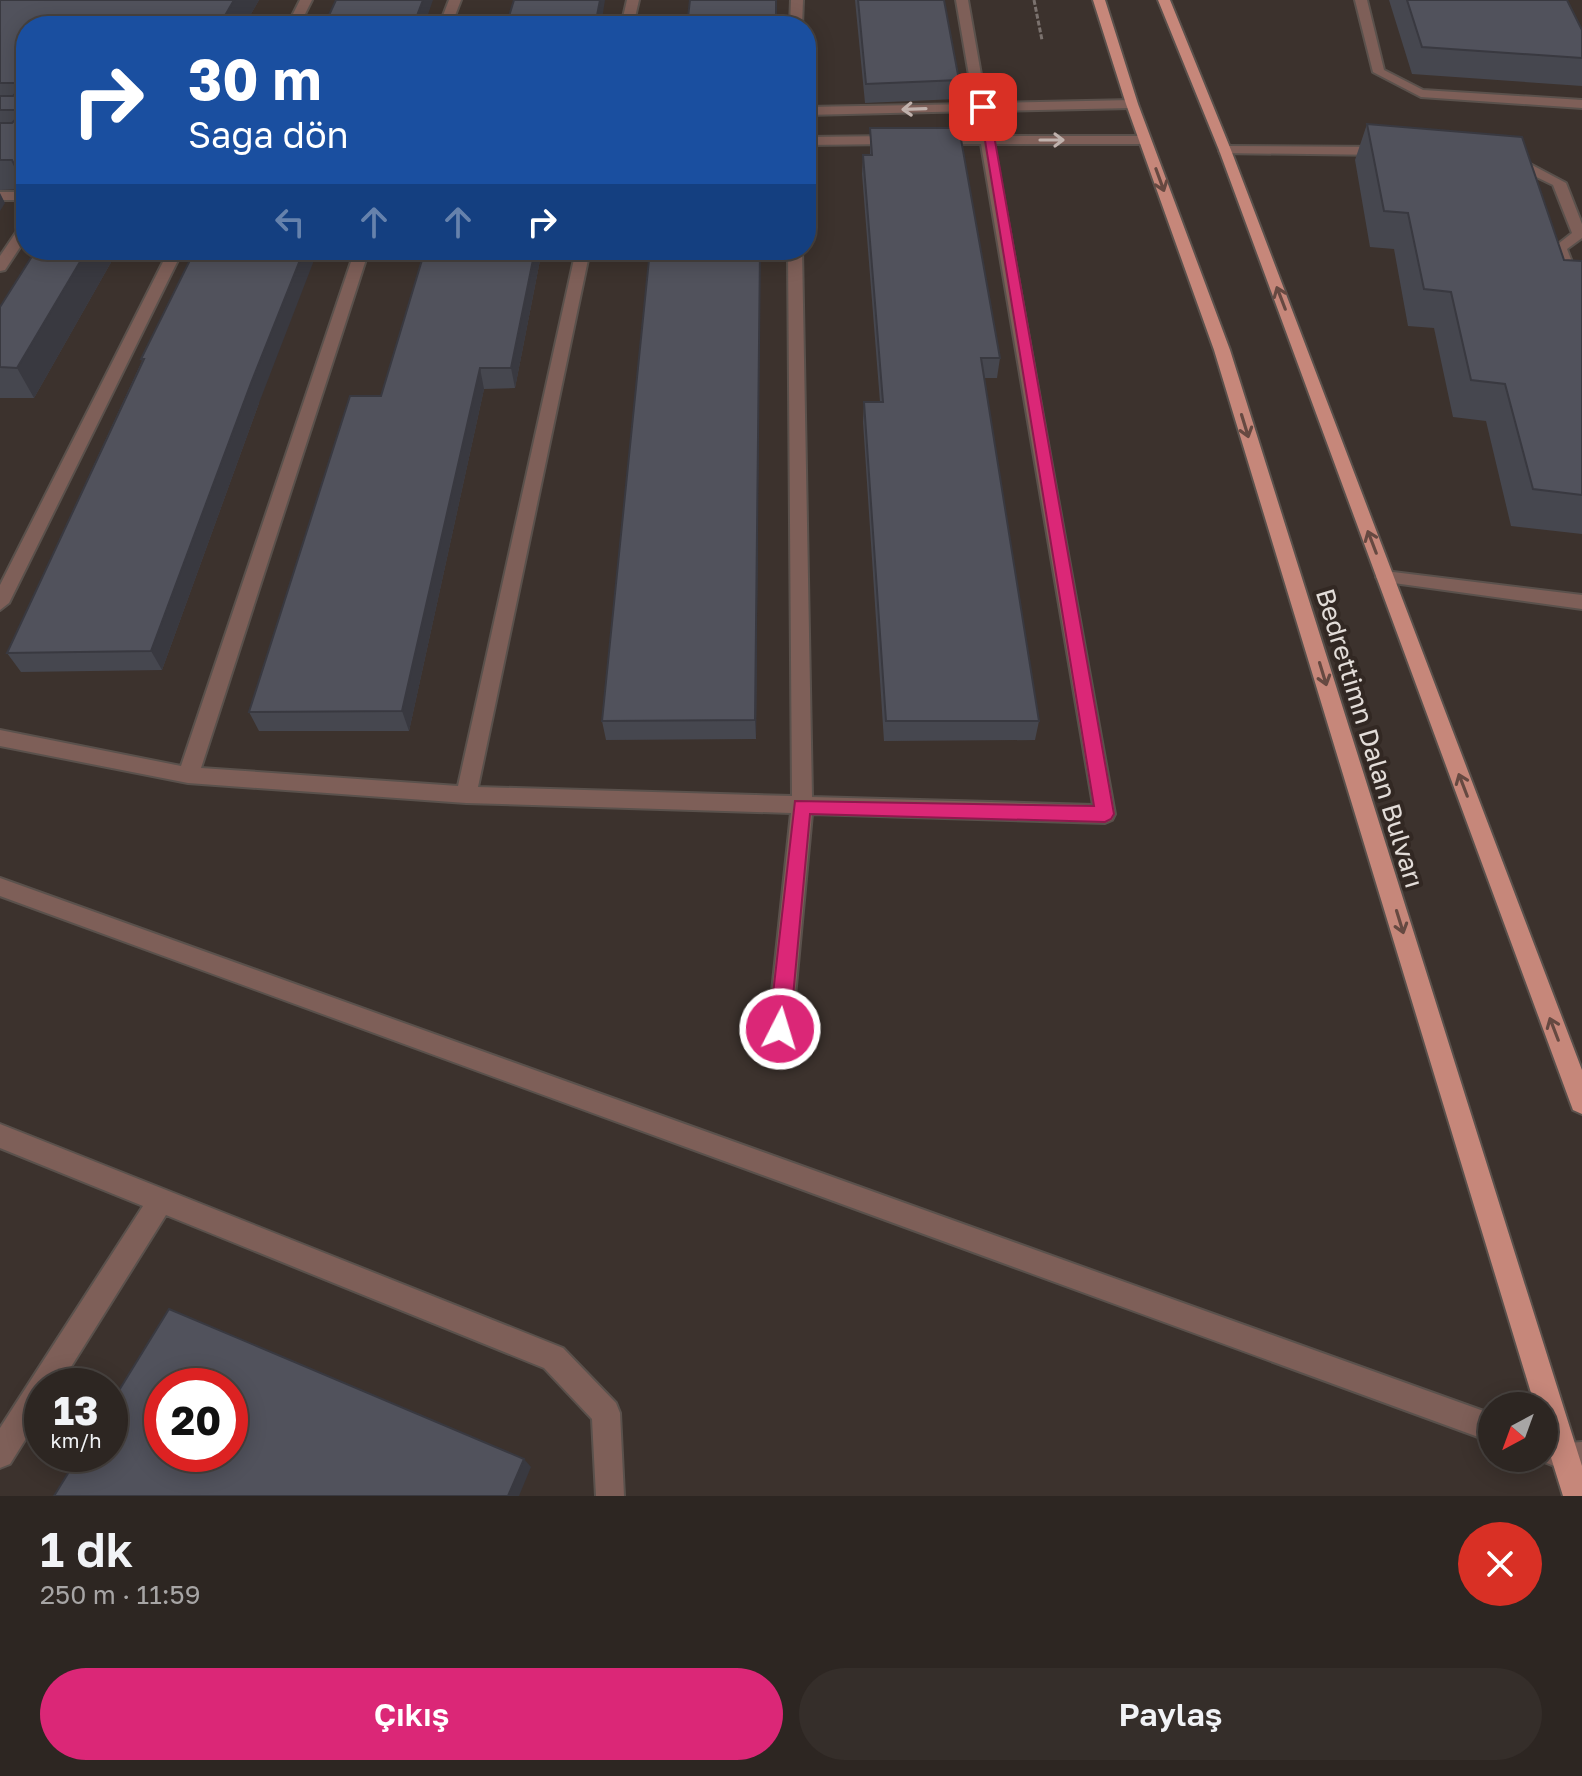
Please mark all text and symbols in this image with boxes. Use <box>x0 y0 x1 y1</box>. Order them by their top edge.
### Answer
text: 30 m <box>188 45 322 112</box>
icon: right <box>56 48 160 152</box>
pin <box>949 73 1017 141</box>
icon: arrive <box>961 85 1005 129</box>
one-way arrow <box>901 101 928 116</box>
text: Sağa dön <box>188 113 349 156</box>
one-way arrow <box>1038 132 1065 148</box>
one-way arrow <box>1153 167 1168 192</box>
icon: left <box>268 200 312 244</box>
icon: ahead <box>352 200 396 244</box>
icon: ahead <box>436 200 480 244</box>
icon: right <box>520 200 564 244</box>
one-way arrow <box>1273 286 1287 311</box>
one-way arrow <box>1238 412 1253 438</box>
one-way arrow <box>1364 530 1378 554</box>
street label: Bedrettimn Dalan Bulvarı <box>1310 585 1430 891</box>
one-way arrow <box>1316 661 1331 686</box>
one-way arrow <box>1455 773 1469 798</box>
one-way arrow <box>1394 909 1408 934</box>
position arrow <box>738 987 822 1071</box>
one-way arrow <box>1546 1016 1561 1041</box>
speed limit sign: 20 <box>144 1368 248 1472</box>
text: 13 <box>54 1386 99 1434</box>
north arrow <box>1478 1392 1558 1472</box>
map controls <box>1478 1392 1558 1472</box>
text: km/h <box>51 1428 101 1452</box>
text: 1 dk <box>40 1520 133 1578</box>
button: close <box>1458 1522 1542 1606</box>
text: 250 m · 11:59 <box>40 1579 200 1610</box>
button: Çıkış <box>40 1668 783 1760</box>
button: Paylaş <box>799 1668 1542 1760</box>

